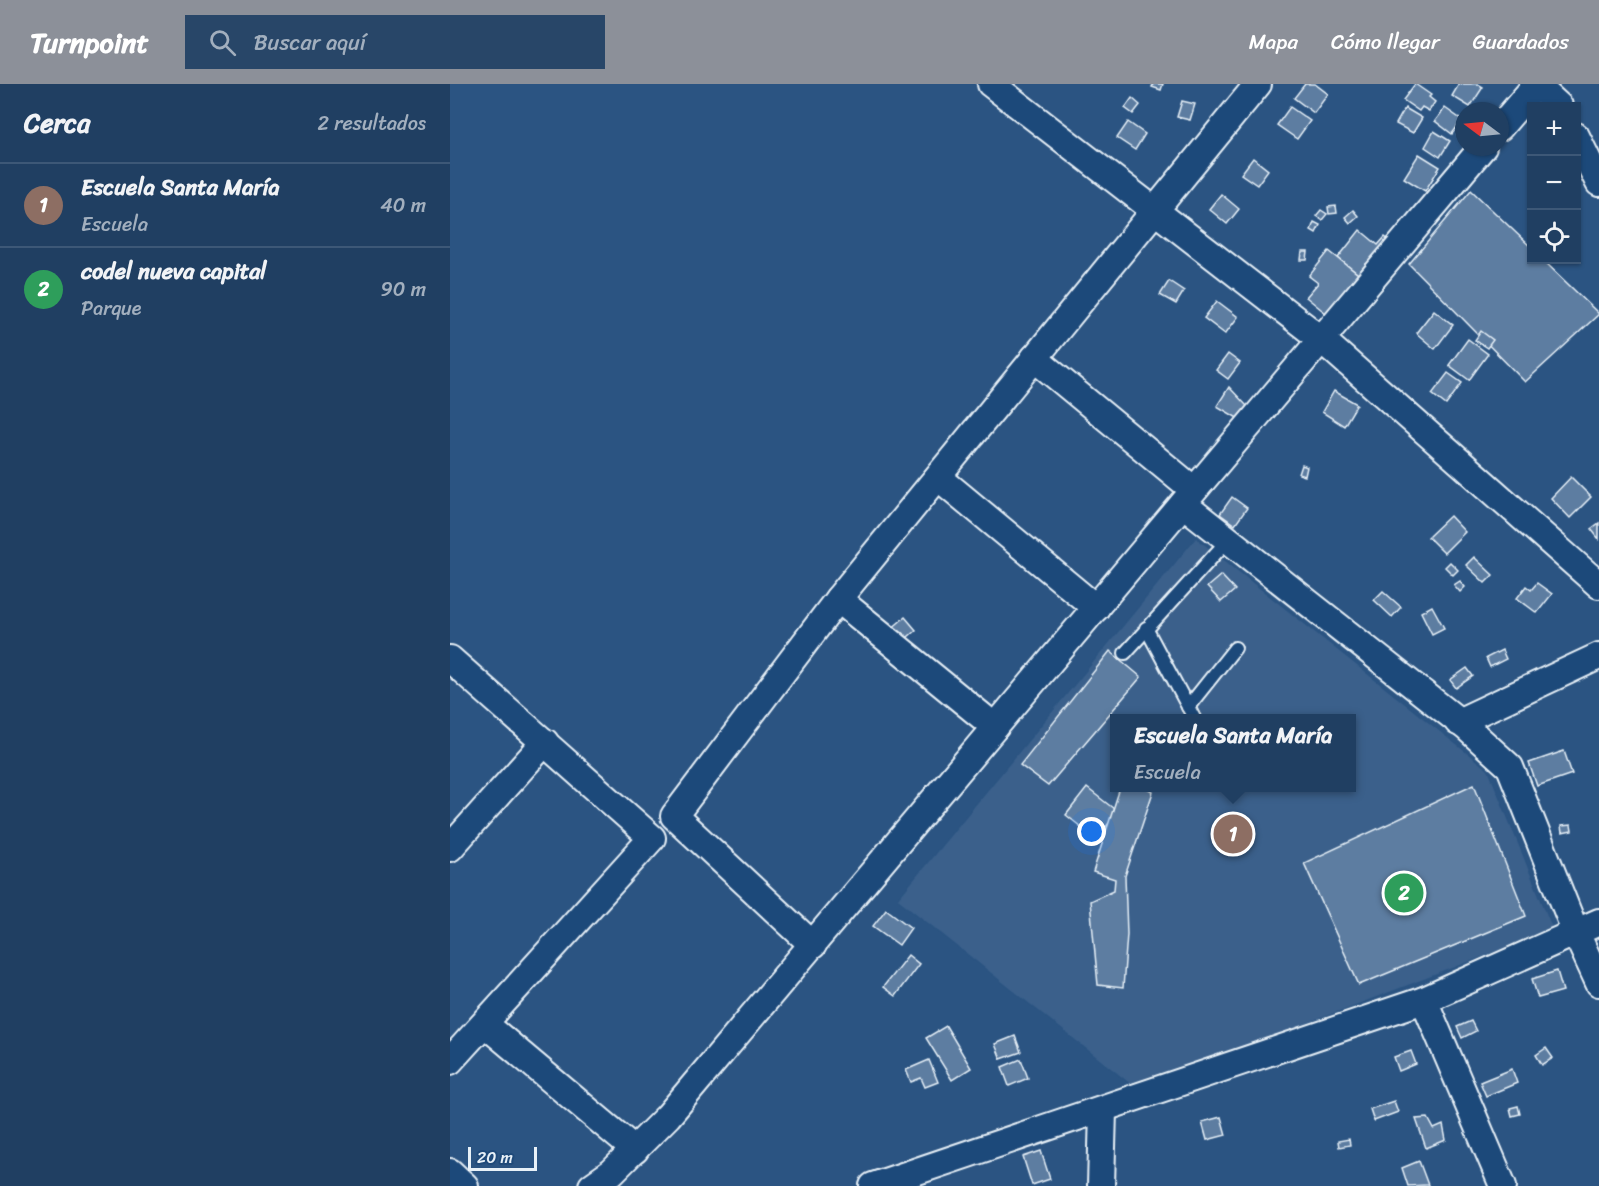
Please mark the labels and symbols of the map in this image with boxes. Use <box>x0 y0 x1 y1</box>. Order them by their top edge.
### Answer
north arrow <box>1455 102 1509 156</box>
pin: 1 <box>1214 812 1252 856</box>
your location <box>1077 817 1106 846</box>
pin: 2 <box>1384 870 1424 916</box>
scale bar <box>468 1144 537 1172</box>

